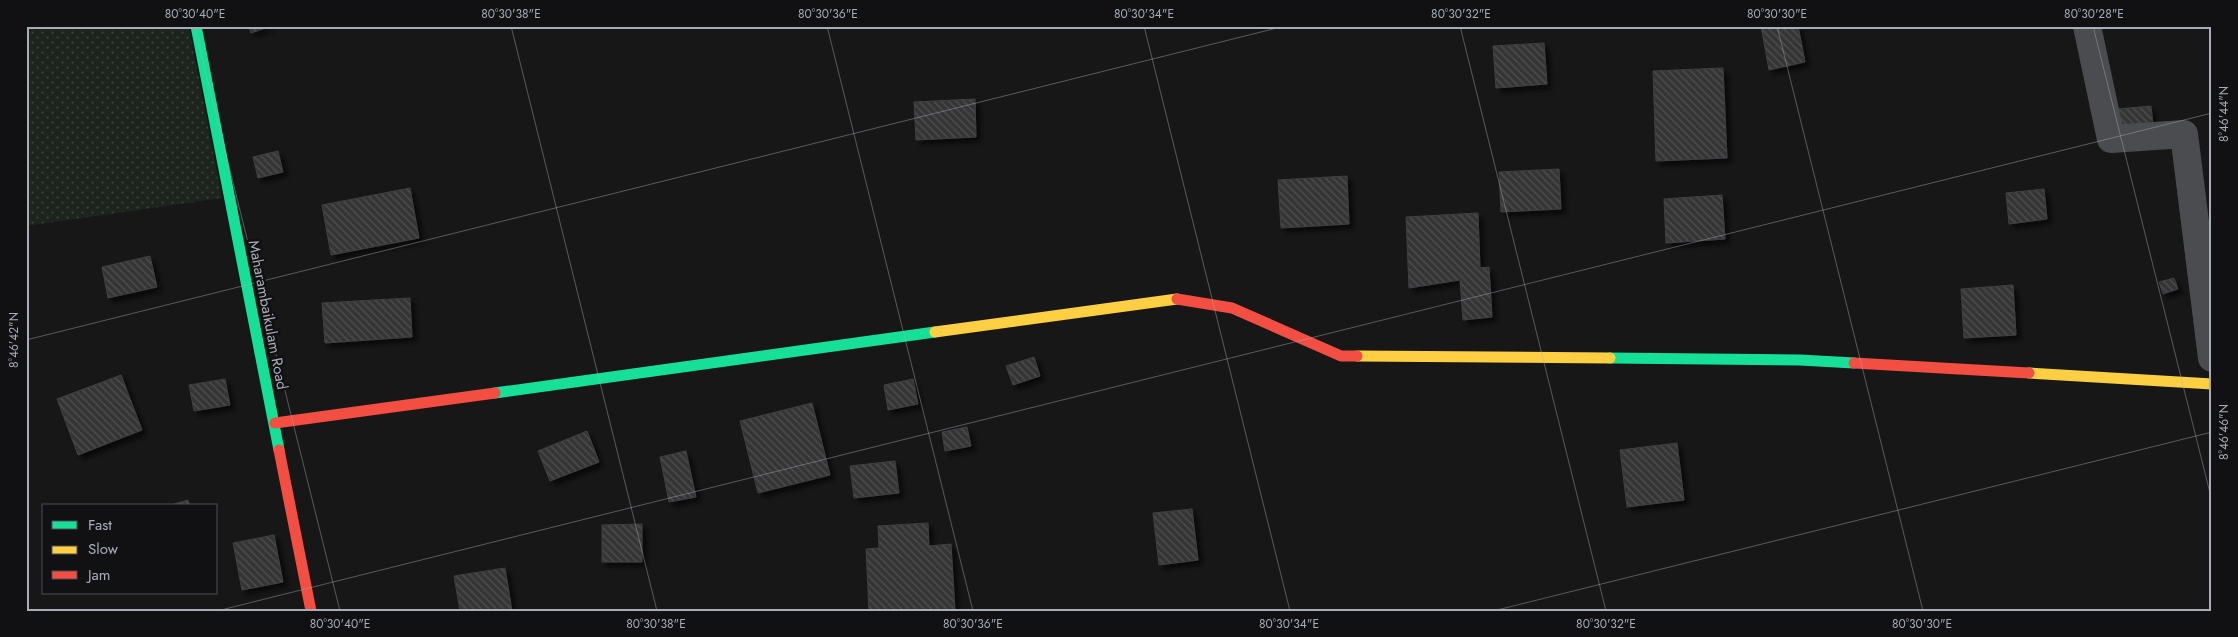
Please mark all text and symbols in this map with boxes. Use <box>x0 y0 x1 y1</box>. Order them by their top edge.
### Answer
text: 80°30'40"E <box>165 5 225 23</box>
text: 80°30'38"E <box>481 5 541 23</box>
text: 80°30'36"E <box>798 5 858 23</box>
text: 80°30'34"E <box>1114 5 1174 23</box>
text: 80°30'32"E <box>1431 5 1491 23</box>
text: 80°30'30"E <box>1747 5 1807 23</box>
text: 80°30'28"E <box>2064 5 2124 23</box>
text: 8°46'44"N <box>2215 86 2233 142</box>
street label: Maharambaikulam Road <box>243 238 293 392</box>
text: 8°46'42"N <box>5 312 23 368</box>
text: 8°46'46"N <box>2215 404 2233 460</box>
legend <box>42 504 218 594</box>
text: Fast <box>88 514 112 536</box>
text: Slow <box>88 538 119 560</box>
text: Jam <box>86 564 111 586</box>
text: 80°30'40"E <box>310 615 370 633</box>
text: 80°30'38"E <box>626 615 686 633</box>
text: 80°30'36"E <box>943 615 1003 633</box>
text: 80°30'34"E <box>1259 615 1319 633</box>
text: 80°30'32"E <box>1576 615 1636 633</box>
text: 80°30'30"E <box>1892 615 1952 633</box>

